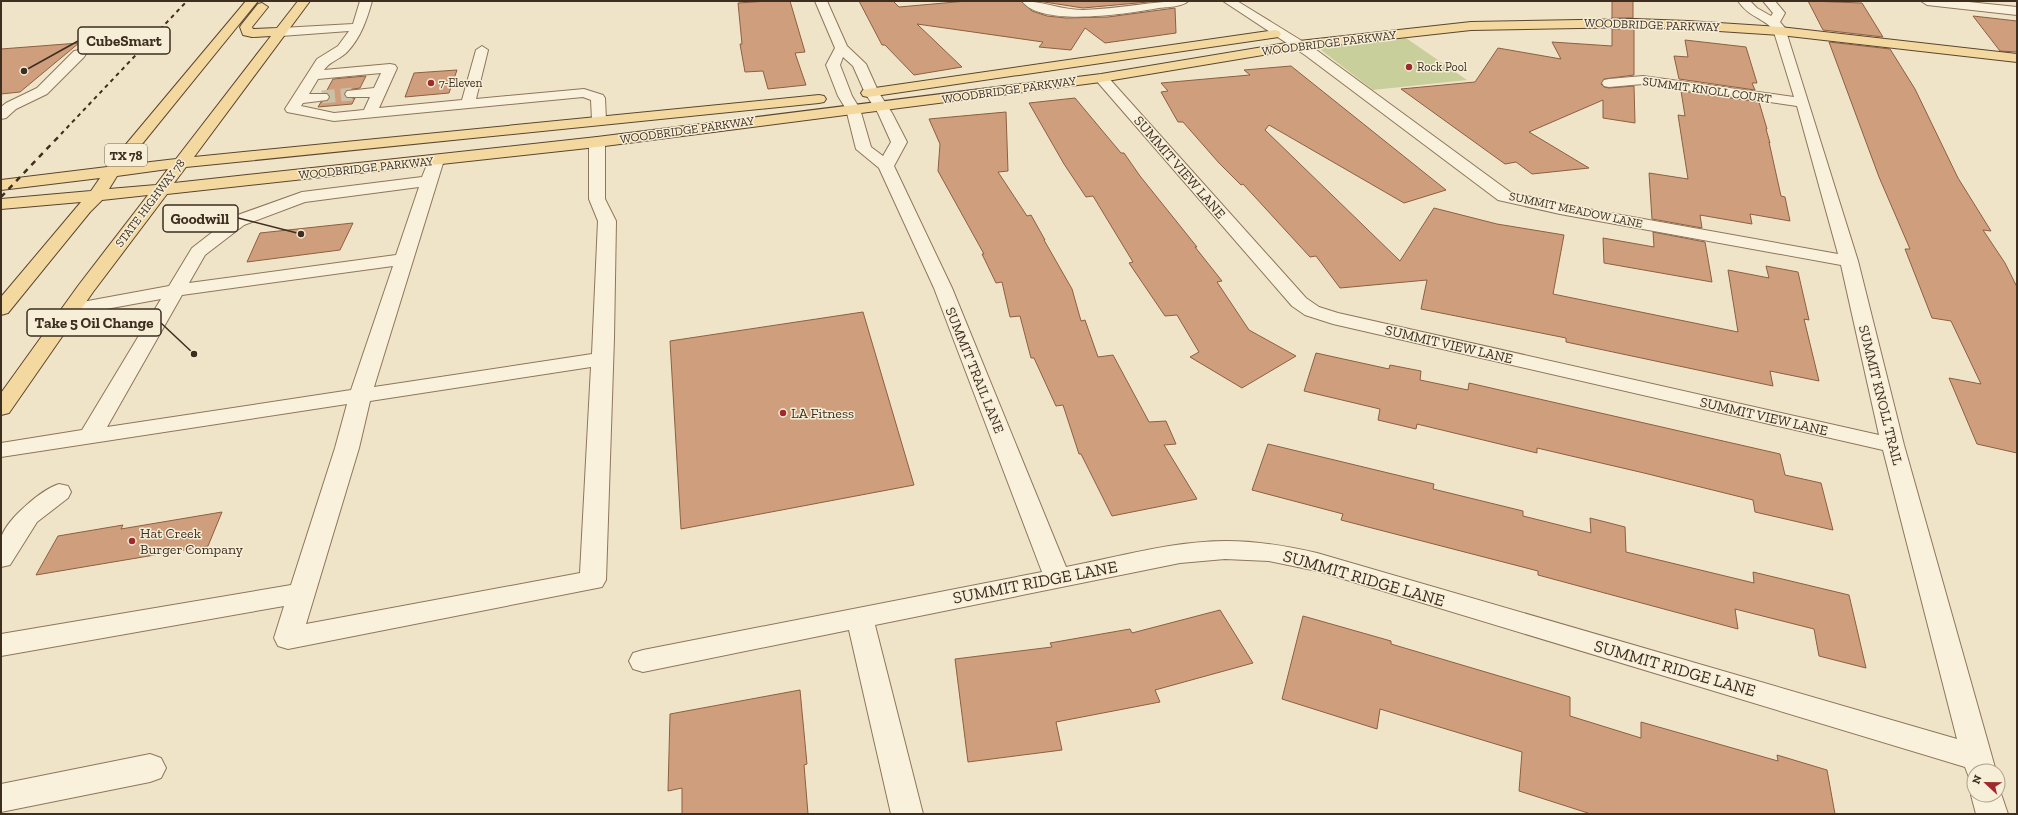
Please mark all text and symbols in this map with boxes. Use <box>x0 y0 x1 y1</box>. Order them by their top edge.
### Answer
street label: WOODBRIDGE PARKWAY <box>1584 16 1721 34</box>
callout: CubeSmart <box>78 27 170 54</box>
street label: WOODBRIDGE PARKWAY <box>1261 28 1398 58</box>
text: CubeSmart <box>86 32 163 50</box>
place label: Rock Pool <box>1417 60 1467 74</box>
marker: Rock Pool <box>1404 62 1414 72</box>
street label: WOODBRIDGE PARKWAY <box>941 74 1078 106</box>
street label: SUMMIT KNOLL COURT <box>1642 74 1773 106</box>
place label: 7-Eleven <box>439 76 482 90</box>
marker: 7-Eleven <box>426 78 436 88</box>
street label: SUMMIT VIEW LANE <box>1130 112 1229 222</box>
street label: WOODBRIDGE PARKWAY <box>619 114 756 146</box>
road number: TX 78 <box>105 144 147 166</box>
street label: WOODBRIDGE PARKWAY <box>298 154 435 182</box>
street label: STATE HIGHWAY 78 <box>112 156 188 250</box>
street label: SUMMIT MEADOW LANE <box>1508 189 1644 231</box>
callout: Goodwill <box>163 205 238 232</box>
text: Goodwill <box>171 210 229 228</box>
street label: SUMMIT TRAIL LANE <box>941 305 1008 436</box>
callout: Take 5 Oil Change <box>27 309 161 336</box>
text: Take 5 Oil Change <box>35 314 153 332</box>
street label: SUMMIT VIEW LANE <box>1383 322 1514 367</box>
street label: SUMMIT KNOLL TRAIL <box>1855 323 1906 467</box>
street label: SUMMIT VIEW LANE <box>1698 394 1829 439</box>
place label: LA Fitness <box>791 405 854 422</box>
marker: LA Fitness <box>778 408 788 418</box>
place label: Hat Creek Burger Company <box>140 525 244 558</box>
marker: Hat Creek Burger Company <box>127 536 137 546</box>
street label: SUMMIT RIDGE LANE <box>1281 545 1447 611</box>
street label: SUMMIT RIDGE LANE <box>951 556 1119 608</box>
street label: SUMMIT RIDGE LANE <box>1592 635 1758 701</box>
north arrow <box>1966 763 2006 803</box>
text: N <box>1970 773 1985 786</box>

